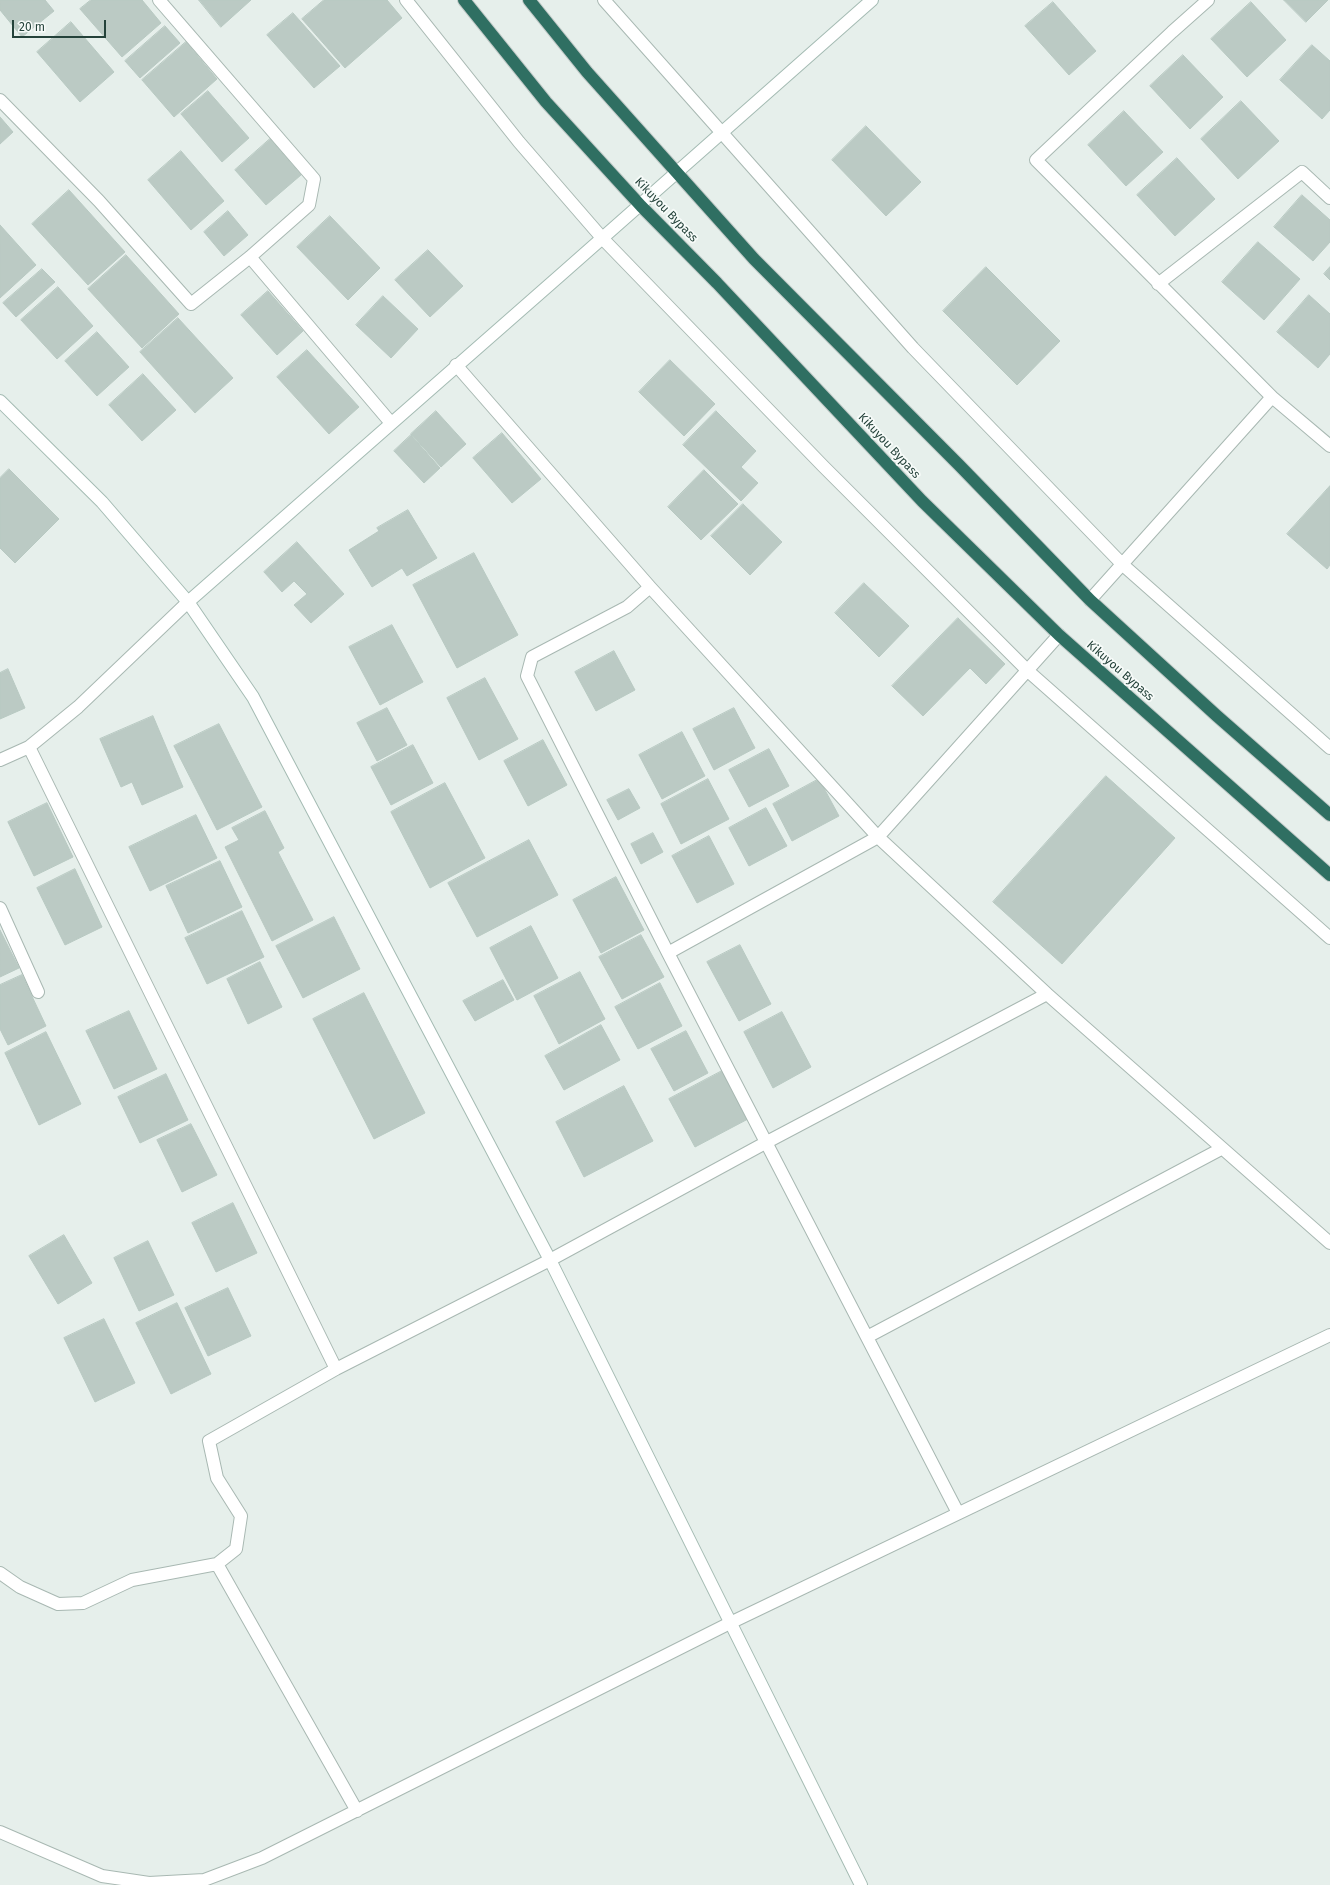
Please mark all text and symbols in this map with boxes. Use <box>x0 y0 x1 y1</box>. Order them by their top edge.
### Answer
scale bar <box>14 12 108 38</box>
text: 20 m <box>19 20 45 34</box>
street label: Kikuyou Bypass <box>632 175 700 245</box>
street label: Kikuyou Bypass <box>855 410 923 482</box>
street label: Kikuyou Bypass <box>1083 638 1157 704</box>

